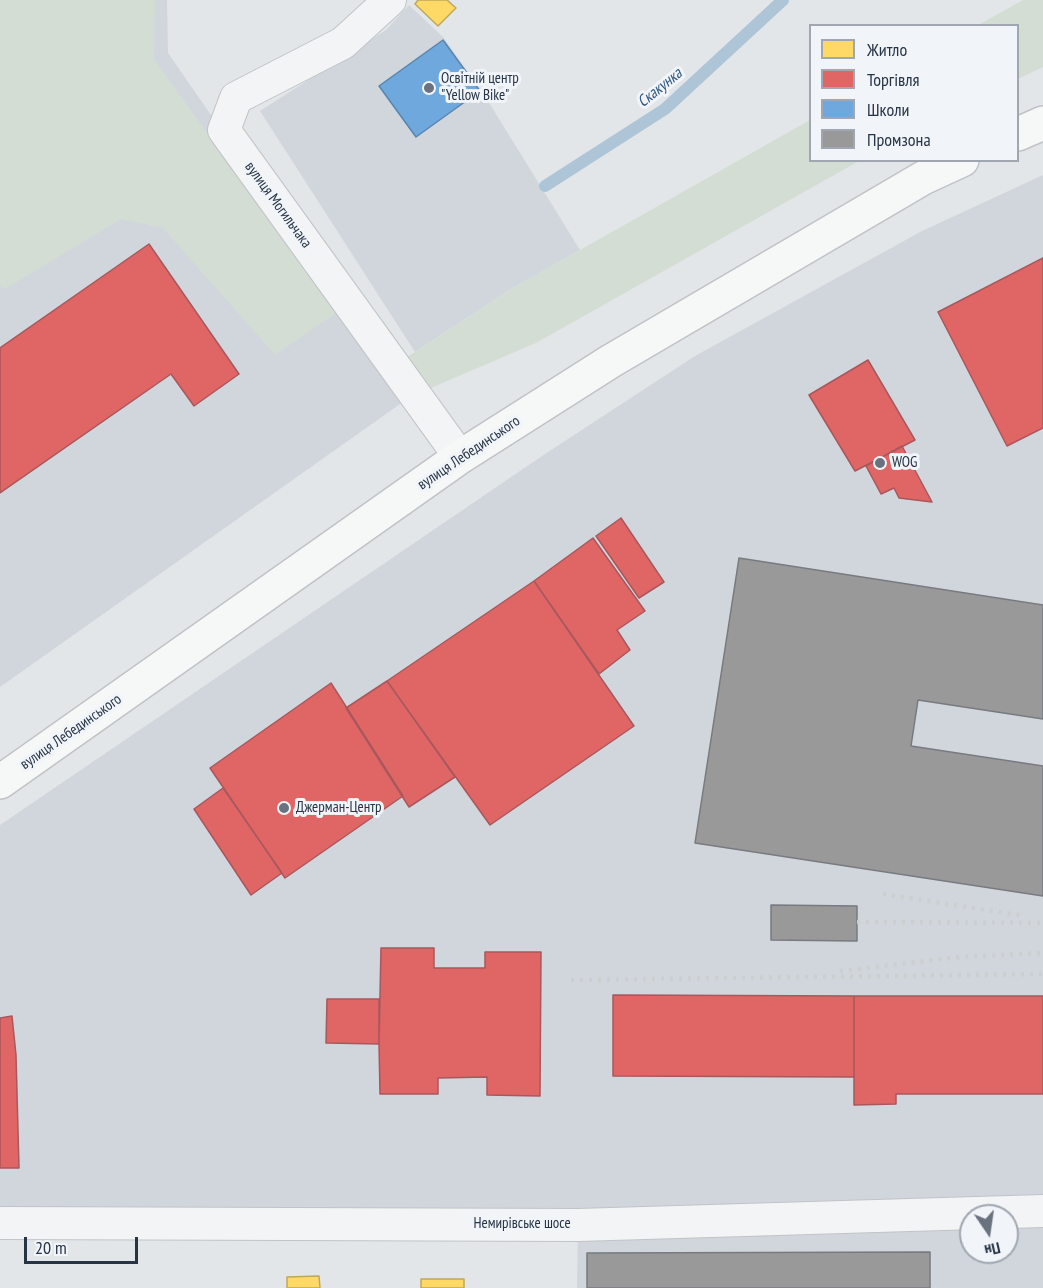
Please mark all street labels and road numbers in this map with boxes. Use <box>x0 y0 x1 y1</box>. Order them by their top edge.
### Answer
street label: вулиця Могильчака <box>241 158 315 252</box>
street label: вулиця Лебединського <box>414 412 524 494</box>
street label: вулиця Лебединського <box>17 690 125 774</box>
street label: Немирівське шосе <box>473 1215 571 1233</box>

